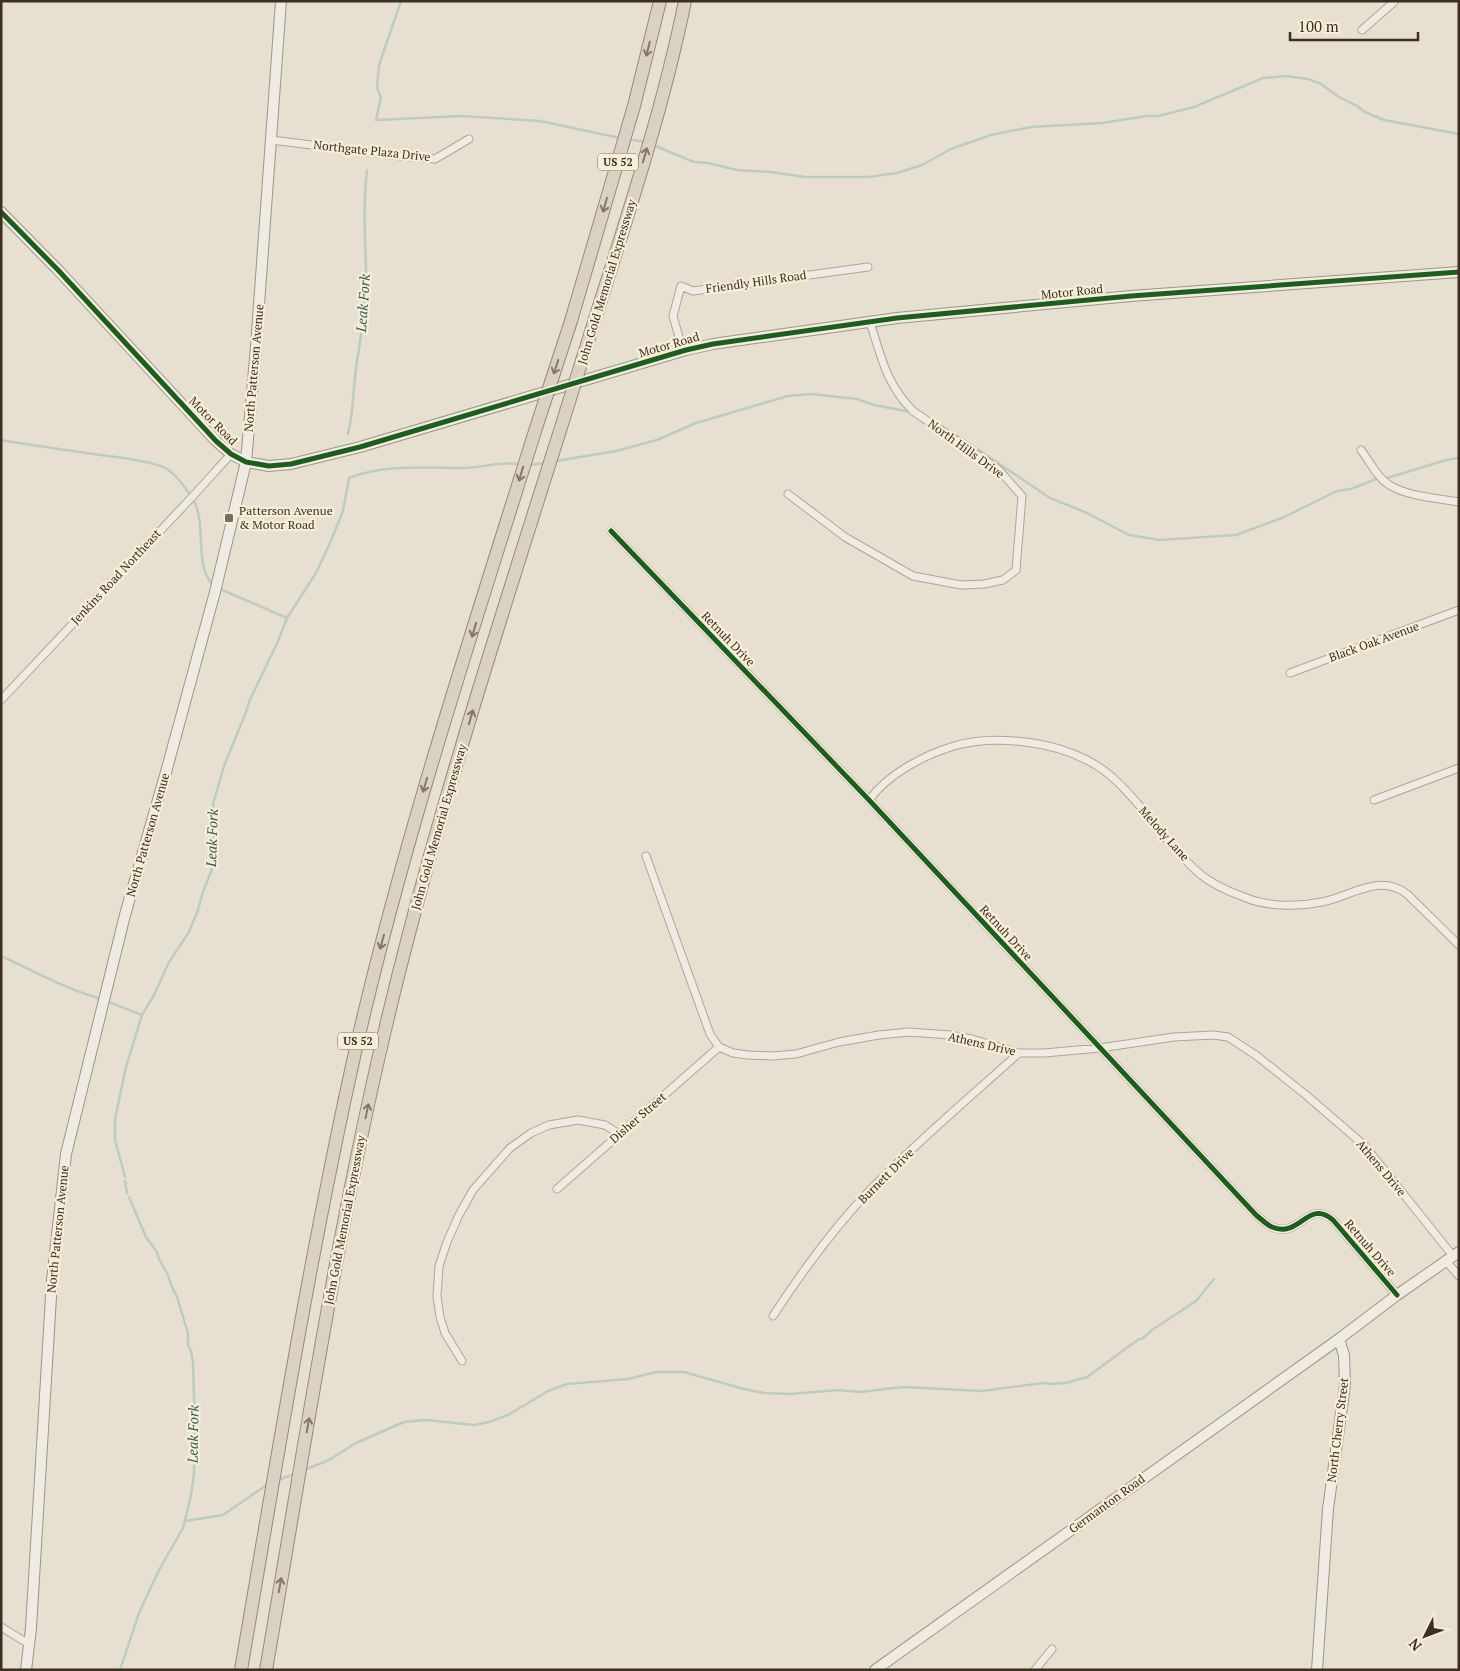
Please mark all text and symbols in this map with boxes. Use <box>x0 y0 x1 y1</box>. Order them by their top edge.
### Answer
scale bar <box>1290 10 1418 42</box>
text: 100 m <box>1298 16 1339 36</box>
one-way arrow <box>643 40 653 56</box>
street label: Northgate Plaza Drive <box>313 137 431 164</box>
one-way arrow <box>641 147 651 163</box>
road number: US 52 <box>598 154 638 170</box>
street label: John Gold Memorial Expressway <box>574 197 639 366</box>
one-way arrow <box>599 197 609 213</box>
street label: Friendly Hills Road <box>705 267 808 296</box>
water label: Leak Fork <box>351 273 374 334</box>
street label: Motor Road <box>1040 281 1104 302</box>
street label: North Patterson Avenue <box>240 303 267 432</box>
street label: Motor Road <box>637 329 701 360</box>
one-way arrow <box>550 359 560 375</box>
street label: Motor Road <box>186 393 241 448</box>
street label: North Hills Drive <box>925 416 1007 481</box>
one-way arrow <box>516 466 526 482</box>
place label: Patterson Avenue & Motor Road <box>239 503 333 532</box>
marker: Patterson Avenue & Motor Road <box>223 512 235 524</box>
street label: Jenkins Road Northeast <box>67 525 164 628</box>
street label: Retnuh Drive <box>698 608 758 669</box>
street label: Black Oak Avenue <box>1327 618 1421 665</box>
one-way arrow <box>468 621 478 637</box>
one-way arrow <box>466 709 476 725</box>
street label: John Gold Memorial Expressway <box>408 741 470 912</box>
street label: North Patterson Avenue <box>123 771 172 899</box>
one-way arrow <box>420 776 430 792</box>
street label: Melody Lane <box>1136 803 1193 864</box>
water label: Leak Fork <box>201 808 222 868</box>
street label: Retnuh Drive <box>977 902 1036 964</box>
one-way arrow <box>377 933 387 949</box>
street label: Athens Drive <box>947 1028 1017 1059</box>
road number: US 52 <box>338 1032 378 1050</box>
street label: Disher Street <box>606 1089 669 1146</box>
one-way arrow <box>363 1103 372 1119</box>
street label: John Gold Memorial Expressway <box>321 1133 368 1306</box>
street label: Athens Drive <box>1353 1136 1409 1199</box>
street label: Burnett Drive <box>855 1145 917 1207</box>
street label: North Patterson Avenue <box>43 1164 72 1293</box>
street label: Retnuh Drive <box>1342 1216 1399 1279</box>
street label: North Cherry Street <box>1324 1376 1351 1483</box>
water label: Leak Fork <box>182 1404 203 1464</box>
one-way arrow <box>304 1418 314 1434</box>
street label: Germanton Road <box>1066 1471 1148 1536</box>
one-way arrow <box>276 1578 286 1594</box>
north arrow <box>1400 1611 1450 1661</box>
text: N <box>1404 1634 1426 1655</box>

